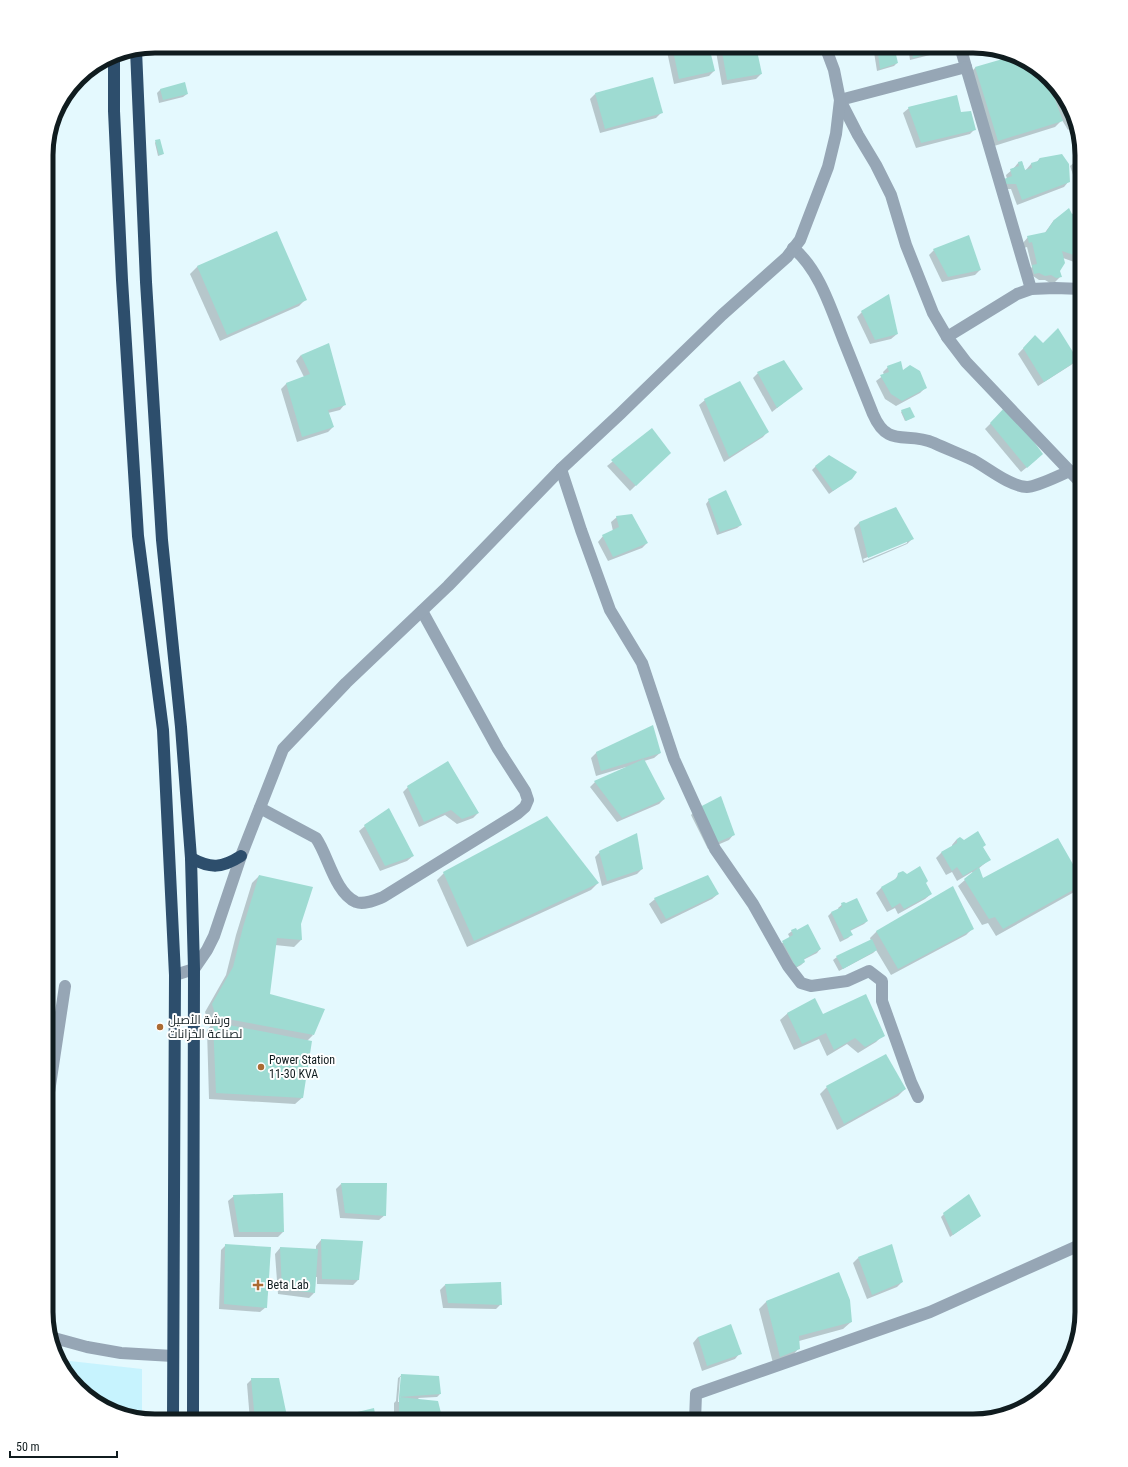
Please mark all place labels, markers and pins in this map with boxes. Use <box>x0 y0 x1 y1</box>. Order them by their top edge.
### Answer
place label: ورشة الأصيل لصناعة الخزانات <box>168 1013 242 1041</box>
marker: ورشة الأصيل لصناعة الخزانات <box>155 1022 165 1032</box>
place label: Power Station 11-30 KVA <box>269 1053 335 1081</box>
marker: Power Station 11-30 KVA <box>256 1062 266 1072</box>
place label: Beta Lab <box>267 1278 309 1292</box>
marker: Beta Lab <box>252 1279 264 1291</box>

